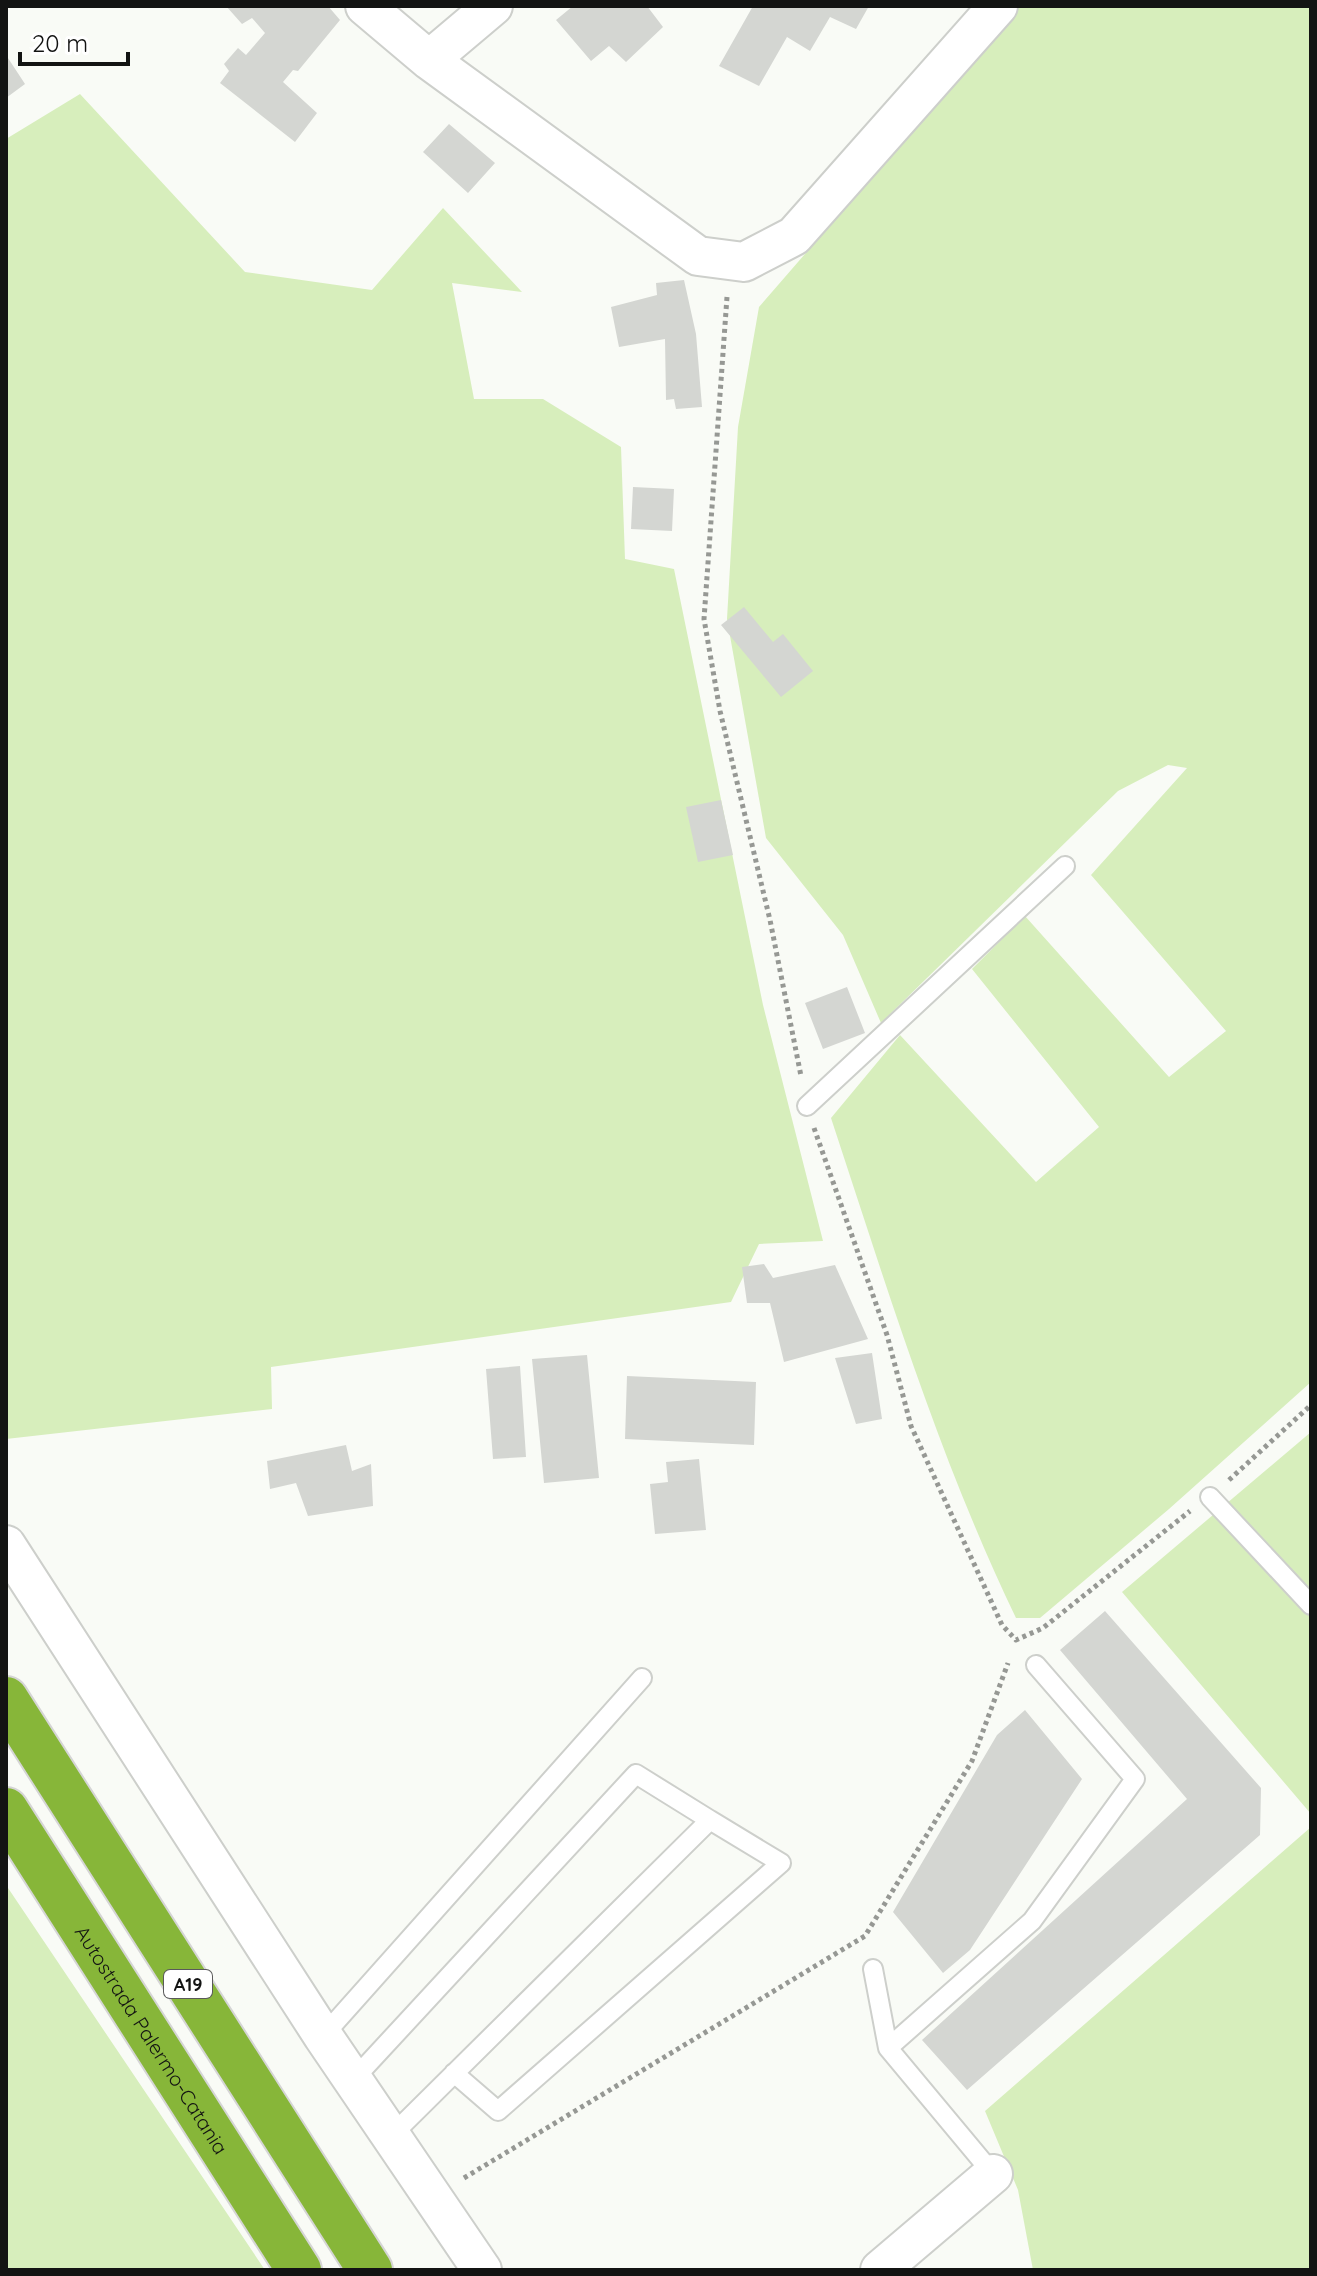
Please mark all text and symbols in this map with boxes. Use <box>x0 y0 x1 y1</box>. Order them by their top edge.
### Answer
scale bar <box>20 16 128 66</box>
text: 20 m <box>32 28 88 58</box>
street label: Autostrada Palermo-Catania <box>70 1921 234 2158</box>
road number: A19 <box>164 1970 212 1998</box>

